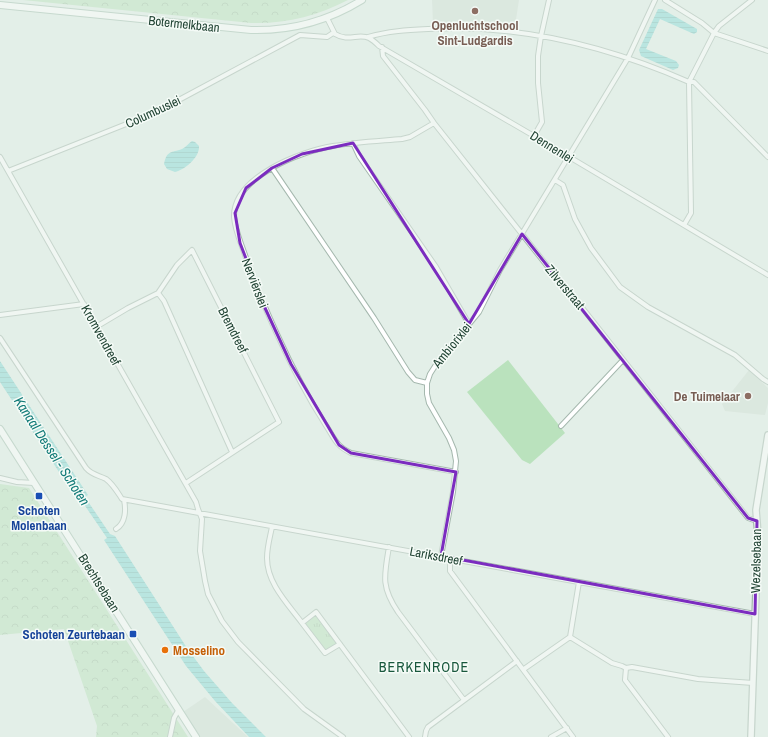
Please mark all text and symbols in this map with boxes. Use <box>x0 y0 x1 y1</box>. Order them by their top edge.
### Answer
marker: Openluchtschool Sint-Ludgardis <box>470 6 480 16</box>
street label: Botermelkbaan <box>147 12 221 36</box>
place label: Openluchtschool Sint-Ludgardis <box>431 17 519 49</box>
street label: Columbuslei <box>123 92 183 132</box>
street label: Dennenlei <box>527 127 577 167</box>
street label: Nerviërslei <box>238 256 272 310</box>
street label: Zilverstraat <box>541 261 589 313</box>
street label: Kromvendreef <box>77 302 125 368</box>
street label: Bremdreef <box>214 304 252 356</box>
street label: Ambiorixlei <box>428 319 476 372</box>
place label: De Tuimelaar <box>674 388 741 405</box>
marker: De Tuimelaar <box>743 391 753 401</box>
water label: Kanaal Dessel - Schoten <box>10 393 94 509</box>
marker: Schoten Molenbaan <box>34 491 44 501</box>
place label: Schoten Molenbaan <box>11 502 67 534</box>
street label: Wezelsebaan <box>747 529 765 593</box>
street label: Lariksdreef <box>408 543 464 569</box>
street label: Brechtsebaan <box>74 551 124 615</box>
place label: Schoten Zeurtebaan <box>23 626 125 643</box>
marker: Schoten Zeurtebaan <box>128 629 138 639</box>
place label: Mosselino <box>173 642 225 659</box>
marker: Mosselino <box>160 645 170 655</box>
district label: BERKENRODE <box>379 658 469 676</box>

